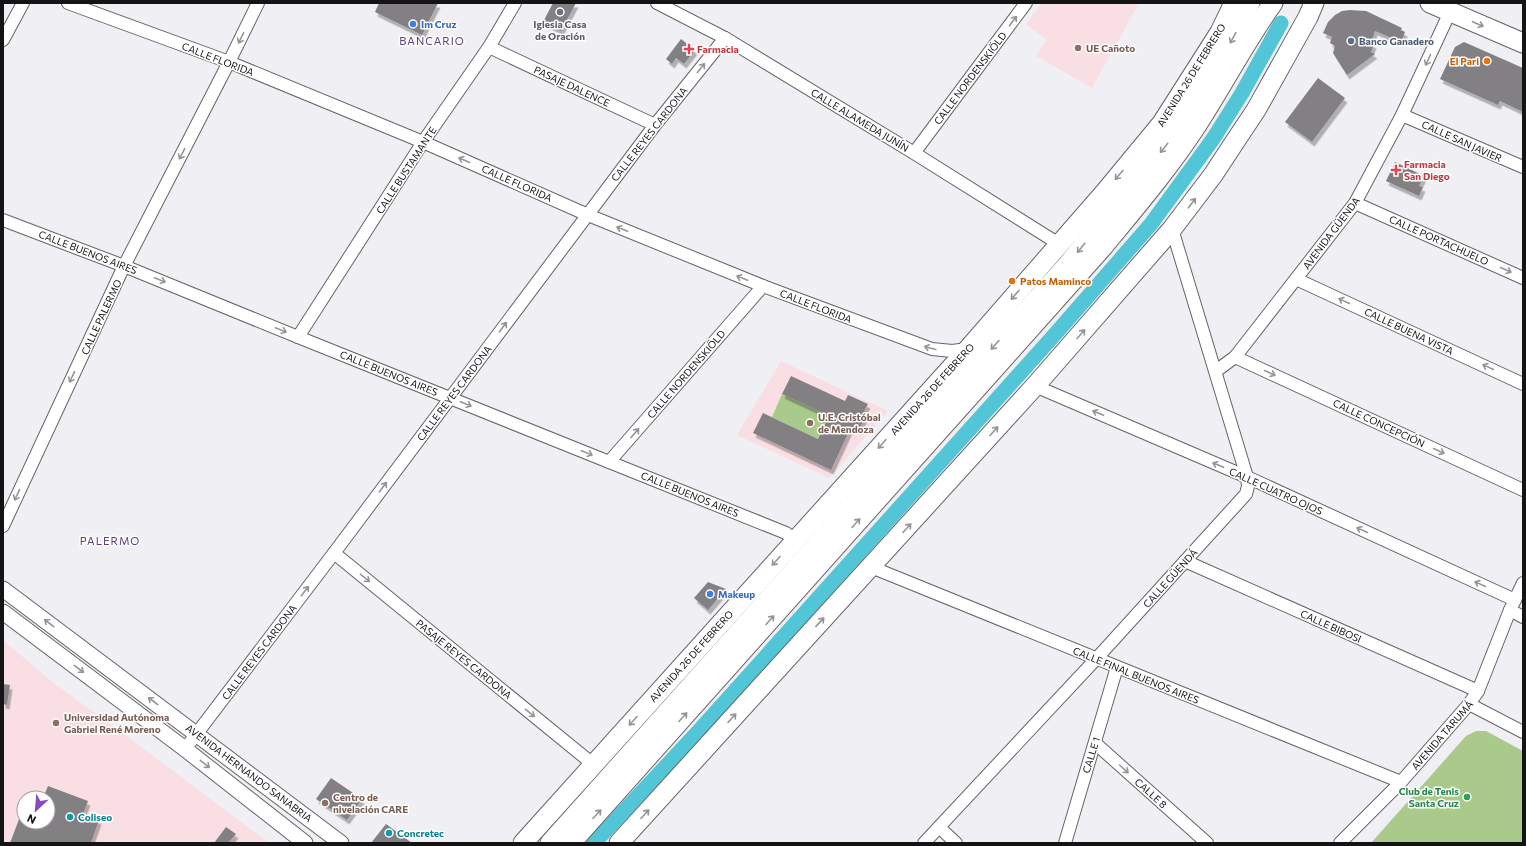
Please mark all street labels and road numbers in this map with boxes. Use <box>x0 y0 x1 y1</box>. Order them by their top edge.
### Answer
street label: AVENIDA 26 DE FEBRERO <box>1154 21 1228 129</box>
street label: CALLE NORDENSKIÖLD <box>931 29 1009 127</box>
street label: CALLE FLORIDA <box>180 40 256 78</box>
street label: PASAJE DALENCE <box>532 63 612 109</box>
street label: CALLE REYES CARDONA <box>608 84 690 184</box>
street label: CALLE ALAMEDA JUNÍN <box>809 86 911 154</box>
street label: CALLE SAN JAVIER <box>1420 118 1504 164</box>
street label: CALLE BUSTAMANTE <box>373 124 439 216</box>
street label: CALLE FLORIDA <box>480 162 554 204</box>
street label: AVENIDA GÜENDA <box>1300 194 1362 271</box>
street label: CALLE PORTACHUELO <box>1387 213 1491 267</box>
street label: CALLE BUENOS AIRES <box>37 228 139 276</box>
street label: CALLE PALERMO <box>78 277 124 357</box>
street label: CALLE FLORIDA <box>778 287 854 325</box>
street label: CALLE BUENA VISTA <box>1363 305 1456 357</box>
street label: CALLE NORDENSKIÖLD <box>644 327 728 421</box>
street label: AVENIDA 26 DE FEBRERO <box>888 341 976 437</box>
street label: CALLE REYES CARDONA <box>414 343 494 443</box>
street label: CALLE BUENOS AIRES <box>338 348 440 398</box>
street label: CALLE CONCEPCIÓN <box>1331 396 1427 450</box>
street label: CALLE CUATRO OJOS <box>1227 465 1325 517</box>
street label: CALLE BUENOS AIRES <box>639 469 741 519</box>
street label: CALLE GÜENDÁ <box>1140 546 1200 610</box>
street label: CALLE REYES CARDONA <box>219 602 299 702</box>
street label: CALLE BIBOSI <box>1299 607 1363 645</box>
street label: AVENIDA 26 DE FEBRERO <box>647 608 735 704</box>
street label: PASAJE REYES CARDONA <box>414 617 514 701</box>
street label: CALLE FINAL BUENOS AIRES <box>1071 644 1201 706</box>
street label: AVENIDA TARUMÁ <box>1409 698 1475 772</box>
street label: AVENIDA HERNANDO SANABRIA <box>184 722 315 824</box>
street label: CALLE 1 <box>1080 735 1102 775</box>
street label: CALLE 8 <box>1132 775 1170 811</box>

